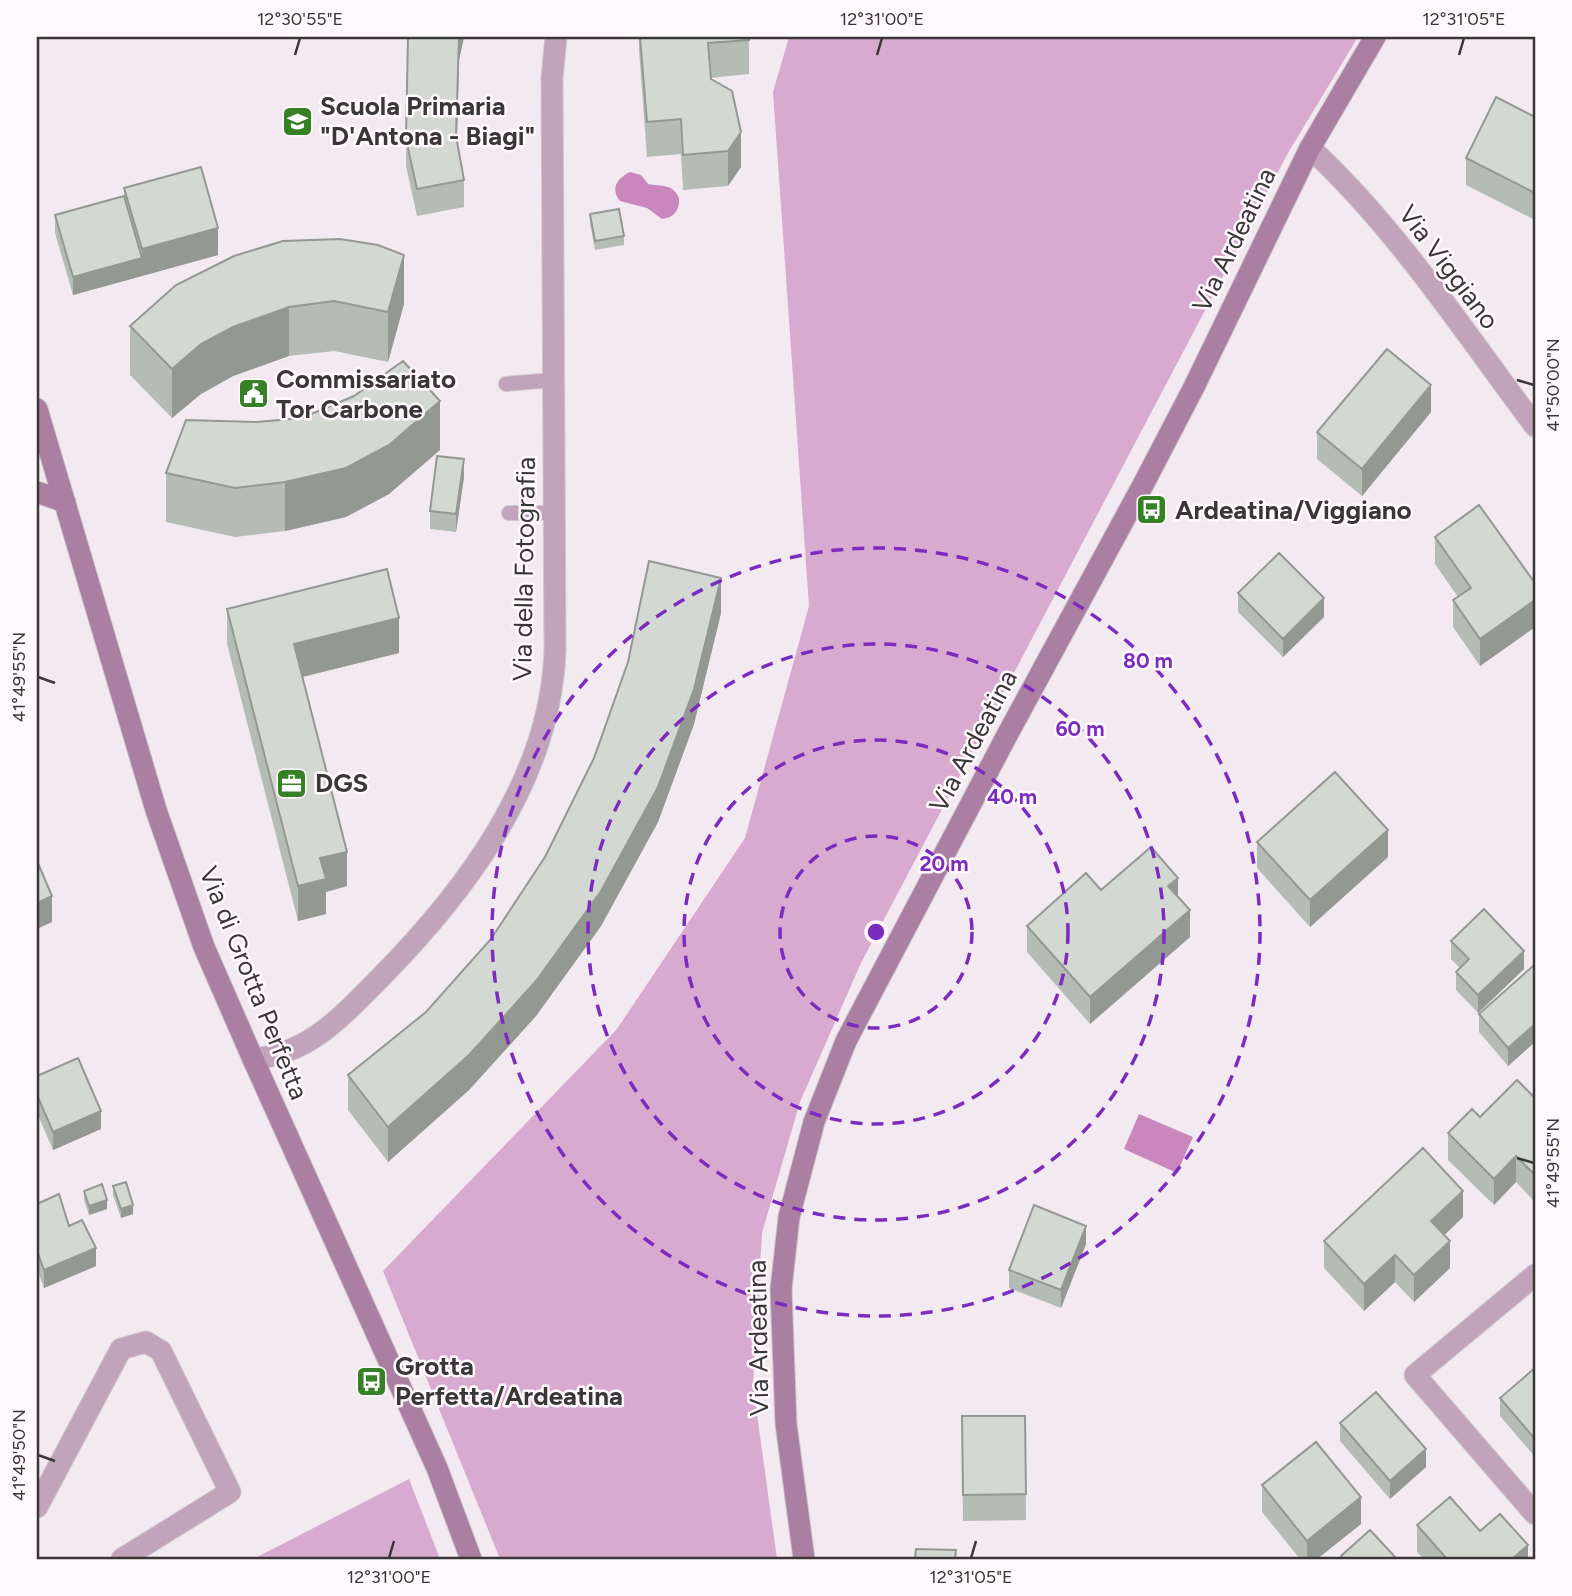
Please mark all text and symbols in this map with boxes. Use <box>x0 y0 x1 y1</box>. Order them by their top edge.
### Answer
text: 12°30'55"E <box>257 8 343 30</box>
text: 12°31'00"E <box>840 8 924 30</box>
text: 12°31'05"E <box>1422 8 1506 30</box>
place label: Scuola Primaria "D'Antona - Biagi" <box>320 90 535 152</box>
school or university icon: Scuola Primaria "D'Antona - Biagi" <box>280 104 314 138</box>
street label: Via Ardeatina <box>1185 163 1283 317</box>
street label: Via Viggiano <box>1392 199 1506 335</box>
text: 41°50'00"N <box>1542 338 1564 432</box>
place label: Commissariato Tor Carbone <box>276 363 456 425</box>
public building icon: Commissariato Tor Carbone <box>236 377 270 411</box>
street label: Via della Fotografia <box>506 457 542 681</box>
bus stop icon: Ardeatina/Viggiano <box>1135 493 1169 527</box>
place label: Ardeatina/Viggiano <box>1175 494 1412 526</box>
text: 41°49'55"N <box>8 632 30 722</box>
text: 80 m <box>1123 648 1173 673</box>
street label: Via Ardeatina <box>922 664 1024 818</box>
text: 60 m <box>1055 716 1105 741</box>
office icon: DGS <box>275 766 309 800</box>
place label: DGS <box>315 767 368 799</box>
text: 40 m <box>987 784 1037 809</box>
text: 20 m <box>919 851 969 876</box>
street label: Via di Grotta Perfetta <box>193 862 315 1104</box>
centre of rings <box>864 920 888 944</box>
text: 41°49'55"N <box>1542 1118 1564 1208</box>
street label: Via Ardeatina <box>741 1260 775 1416</box>
place label: Grotta Perfetta/Ardeatina <box>395 1350 623 1412</box>
bus stop icon: Grotta Perfetta/Ardeatina <box>355 1364 389 1398</box>
text: 41°49'50"N <box>8 1409 30 1501</box>
text: 12°31'00"E <box>347 1566 431 1588</box>
text: 12°31'05"E <box>929 1566 1013 1588</box>

